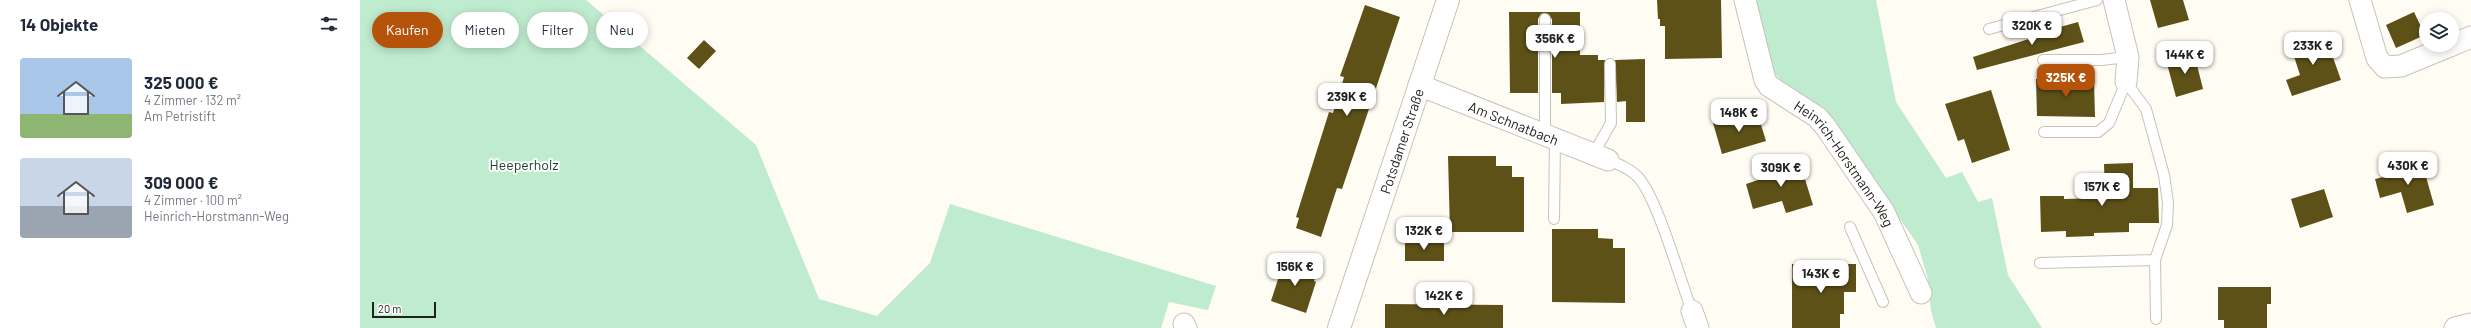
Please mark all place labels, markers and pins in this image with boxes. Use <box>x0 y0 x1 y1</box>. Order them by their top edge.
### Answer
pin: 320K € <box>1999 12 2065 46</box>
pin: 356K € <box>1522 25 1588 59</box>
pin: 233K € <box>2280 32 2346 66</box>
pin: 144K € <box>2152 41 2218 75</box>
pin: 325K € <box>2033 64 2099 98</box>
pin: 239K € <box>1314 83 1380 117</box>
pin: 148K € <box>1706 99 1772 133</box>
pin: 430K € <box>2375 152 2441 186</box>
pin: 309K € <box>1748 154 1814 188</box>
pin: 157K € <box>2069 173 2135 207</box>
pin: 132K € <box>1391 217 1457 251</box>
pin: 156K € <box>1262 253 1328 287</box>
pin: 143K € <box>1788 260 1854 294</box>
pin: 142K € <box>1411 282 1477 316</box>

